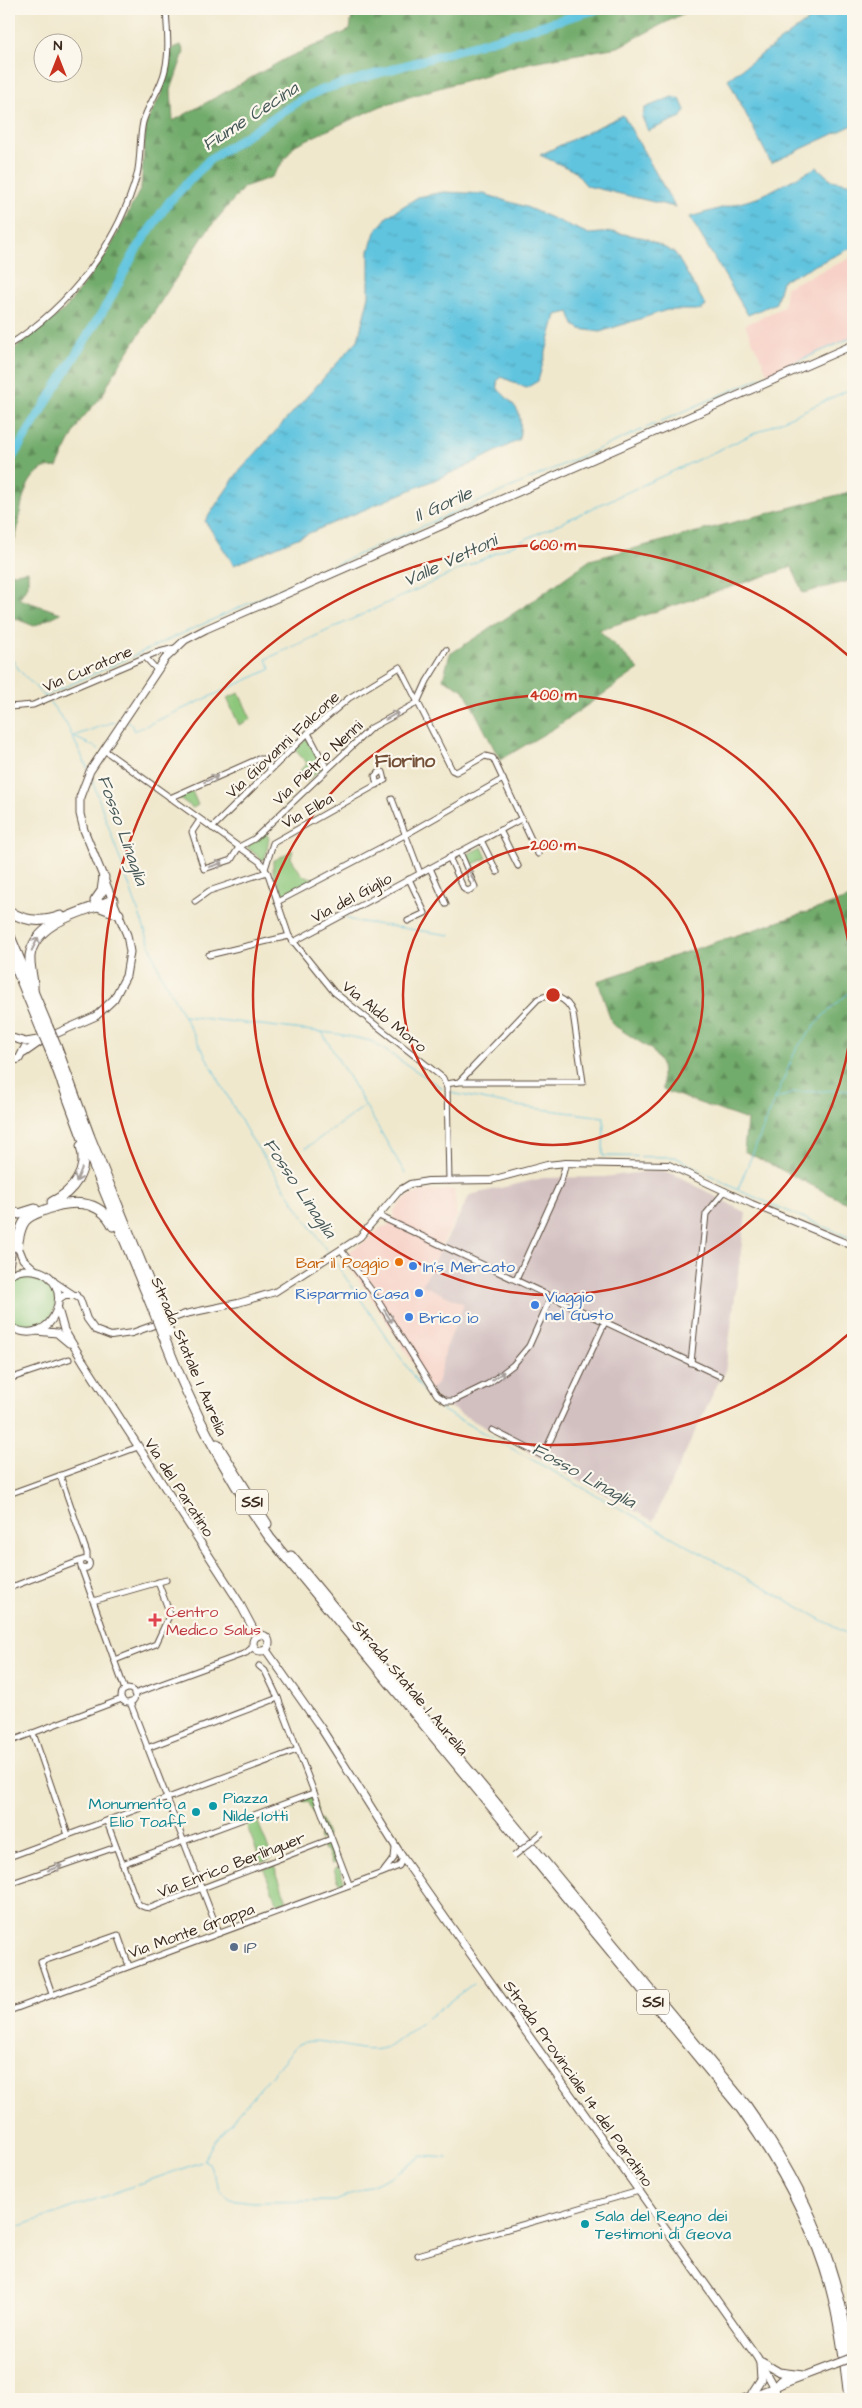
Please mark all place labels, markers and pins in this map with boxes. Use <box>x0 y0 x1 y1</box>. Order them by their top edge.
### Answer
centre of rings <box>544 986 562 1004</box>
place label: Bar il Poggio <box>296 1252 389 1275</box>
marker: Bar il Poggio <box>393 1256 405 1268</box>
place label: In's Mercato <box>423 1256 515 1278</box>
marker: In's Mercato <box>407 1260 419 1272</box>
place label: Risparmio Casa <box>295 1283 409 1305</box>
place label: Viaggio nel Gusto <box>545 1286 613 1326</box>
marker: Risparmio Casa <box>413 1287 425 1299</box>
marker: Viaggio nel Gusto <box>529 1299 541 1311</box>
place label: Brico io <box>419 1307 479 1329</box>
marker: Brico io <box>403 1311 415 1323</box>
place label: Centro Medico Salus <box>166 1601 261 1641</box>
marker: Centro Medico Salus <box>148 1613 162 1627</box>
place label: Piazza Nilde Iotti <box>223 1787 289 1827</box>
place label: Monumento a Elio Toaff <box>89 1793 187 1833</box>
marker: Piazza Nilde Iotti <box>207 1800 219 1812</box>
marker: Monumento a Elio Toaff <box>190 1806 202 1818</box>
place label: IP <box>244 1937 257 1959</box>
marker: IP <box>228 1941 240 1953</box>
place label: Sala del Regno dei Testimoni di Geova <box>595 2205 731 2245</box>
marker: Sala del Regno dei Testimoni di Geova <box>579 2218 591 2230</box>

